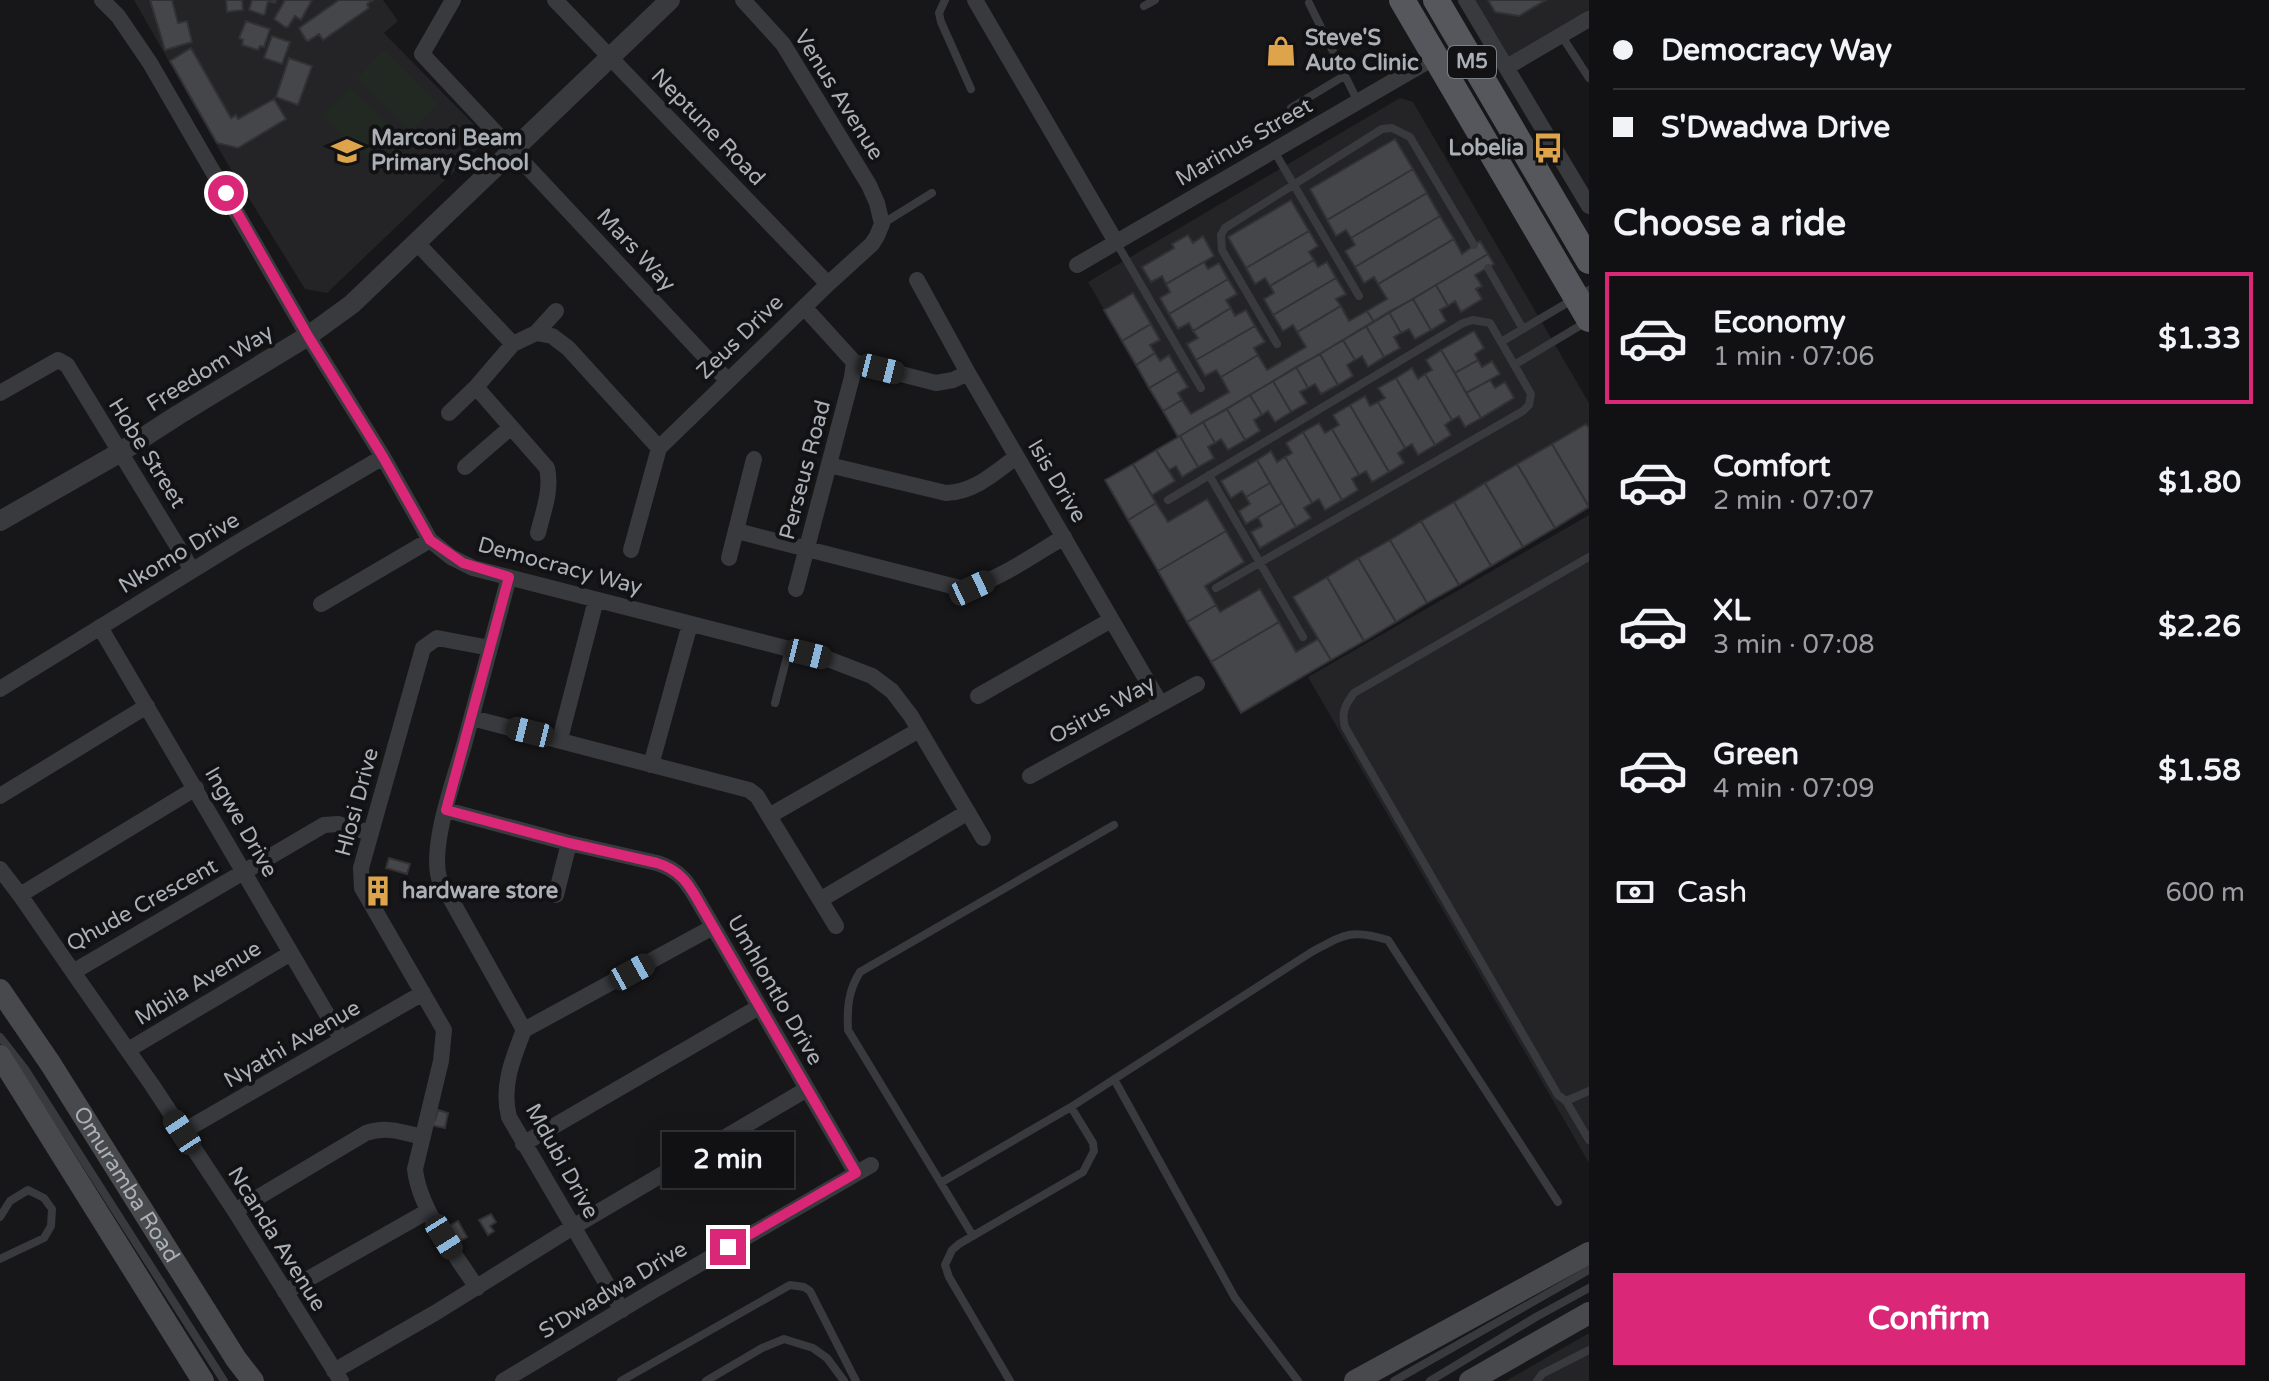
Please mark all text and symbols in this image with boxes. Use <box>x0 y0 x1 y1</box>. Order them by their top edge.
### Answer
street label: Venus Avenue <box>789 25 889 165</box>
place label: Steve'S Auto Clinic <box>1305 25 1419 76</box>
text: Democracy Way <box>1661 32 1892 69</box>
shop icon: Steve'S Auto Clinic <box>1264 34 1298 68</box>
road number: M5 <box>1448 46 1496 78</box>
street label: Neptune Road <box>646 63 770 191</box>
street label: Marinus Street <box>1171 92 1317 192</box>
text: S'Dwadwa Drive <box>1661 109 1890 146</box>
place label: Marconi Beam Primary School <box>371 125 529 176</box>
bus stop icon: Lobelia <box>1531 131 1565 165</box>
school or university icon: Marconi Beam Primary School <box>330 134 364 168</box>
place label: Lobelia <box>1448 135 1524 161</box>
route start <box>208 175 244 211</box>
text: Choose a ride <box>1613 202 1846 245</box>
street label: Mars Way <box>591 203 681 297</box>
street label: Zeus Drive <box>691 289 789 385</box>
icon: car <box>1617 302 1689 374</box>
text: Economy <box>1713 304 1846 341</box>
street label: Freedom Way <box>142 319 278 417</box>
text: $1.33 <box>2158 320 2241 357</box>
text: 1 min · 07:06 <box>1713 341 1875 372</box>
car <box>855 352 907 386</box>
street label: Hobe Street <box>103 393 191 513</box>
street label: Perseus Road <box>774 397 836 543</box>
street label: Isis Drive <box>1022 435 1092 527</box>
icon: car <box>1617 446 1689 518</box>
text: Comfort <box>1713 448 1831 485</box>
text: $1.80 <box>2158 464 2241 501</box>
text: 2 min · 07:07 <box>1713 485 1875 516</box>
street label: Nkomo Drive <box>114 507 244 599</box>
street label: Democracy Way <box>475 532 645 601</box>
car <box>945 567 999 609</box>
icon: car <box>1617 590 1689 662</box>
text: XL <box>1713 592 1750 629</box>
text: $2.26 <box>2158 608 2241 645</box>
text: 3 min · 07:08 <box>1713 629 1875 660</box>
car <box>782 637 834 671</box>
street label: Osirus Way <box>1044 670 1160 750</box>
car <box>504 715 556 749</box>
icon: car <box>1617 734 1689 806</box>
text: Green <box>1713 736 1799 773</box>
street label: Hlosi Drive <box>330 745 384 859</box>
text: $1.58 <box>2158 752 2241 789</box>
street label: Ingwe Drive <box>199 762 283 882</box>
text: 4 min · 07:09 <box>1713 773 1875 804</box>
street label: Qhude Crescent <box>62 853 222 957</box>
icon: cash <box>1613 870 1657 914</box>
building icon: hardware store <box>361 874 395 908</box>
text: Cash <box>1677 874 1747 911</box>
text: 600 m <box>2165 877 2245 908</box>
place label: hardware store <box>402 878 558 904</box>
street label: Umhlontlo Drive <box>721 910 829 1070</box>
street label: Mbila Avenue <box>130 935 266 1031</box>
car <box>605 950 659 994</box>
street label: Nyathi Avenue <box>219 994 365 1094</box>
street label: Mdubi Drive <box>520 1099 604 1223</box>
street label: Omuramba Road <box>68 1102 185 1267</box>
car <box>159 1105 205 1159</box>
callout: 2 min <box>662 1131 794 1187</box>
text: 2 min <box>693 1144 763 1175</box>
street label: Ncanda Avenue <box>222 1162 332 1316</box>
car <box>421 1210 467 1264</box>
route end <box>710 1229 746 1265</box>
street label: S'Dwadwa Drive <box>534 1236 692 1344</box>
button: Confirm <box>1613 1273 2245 1365</box>

